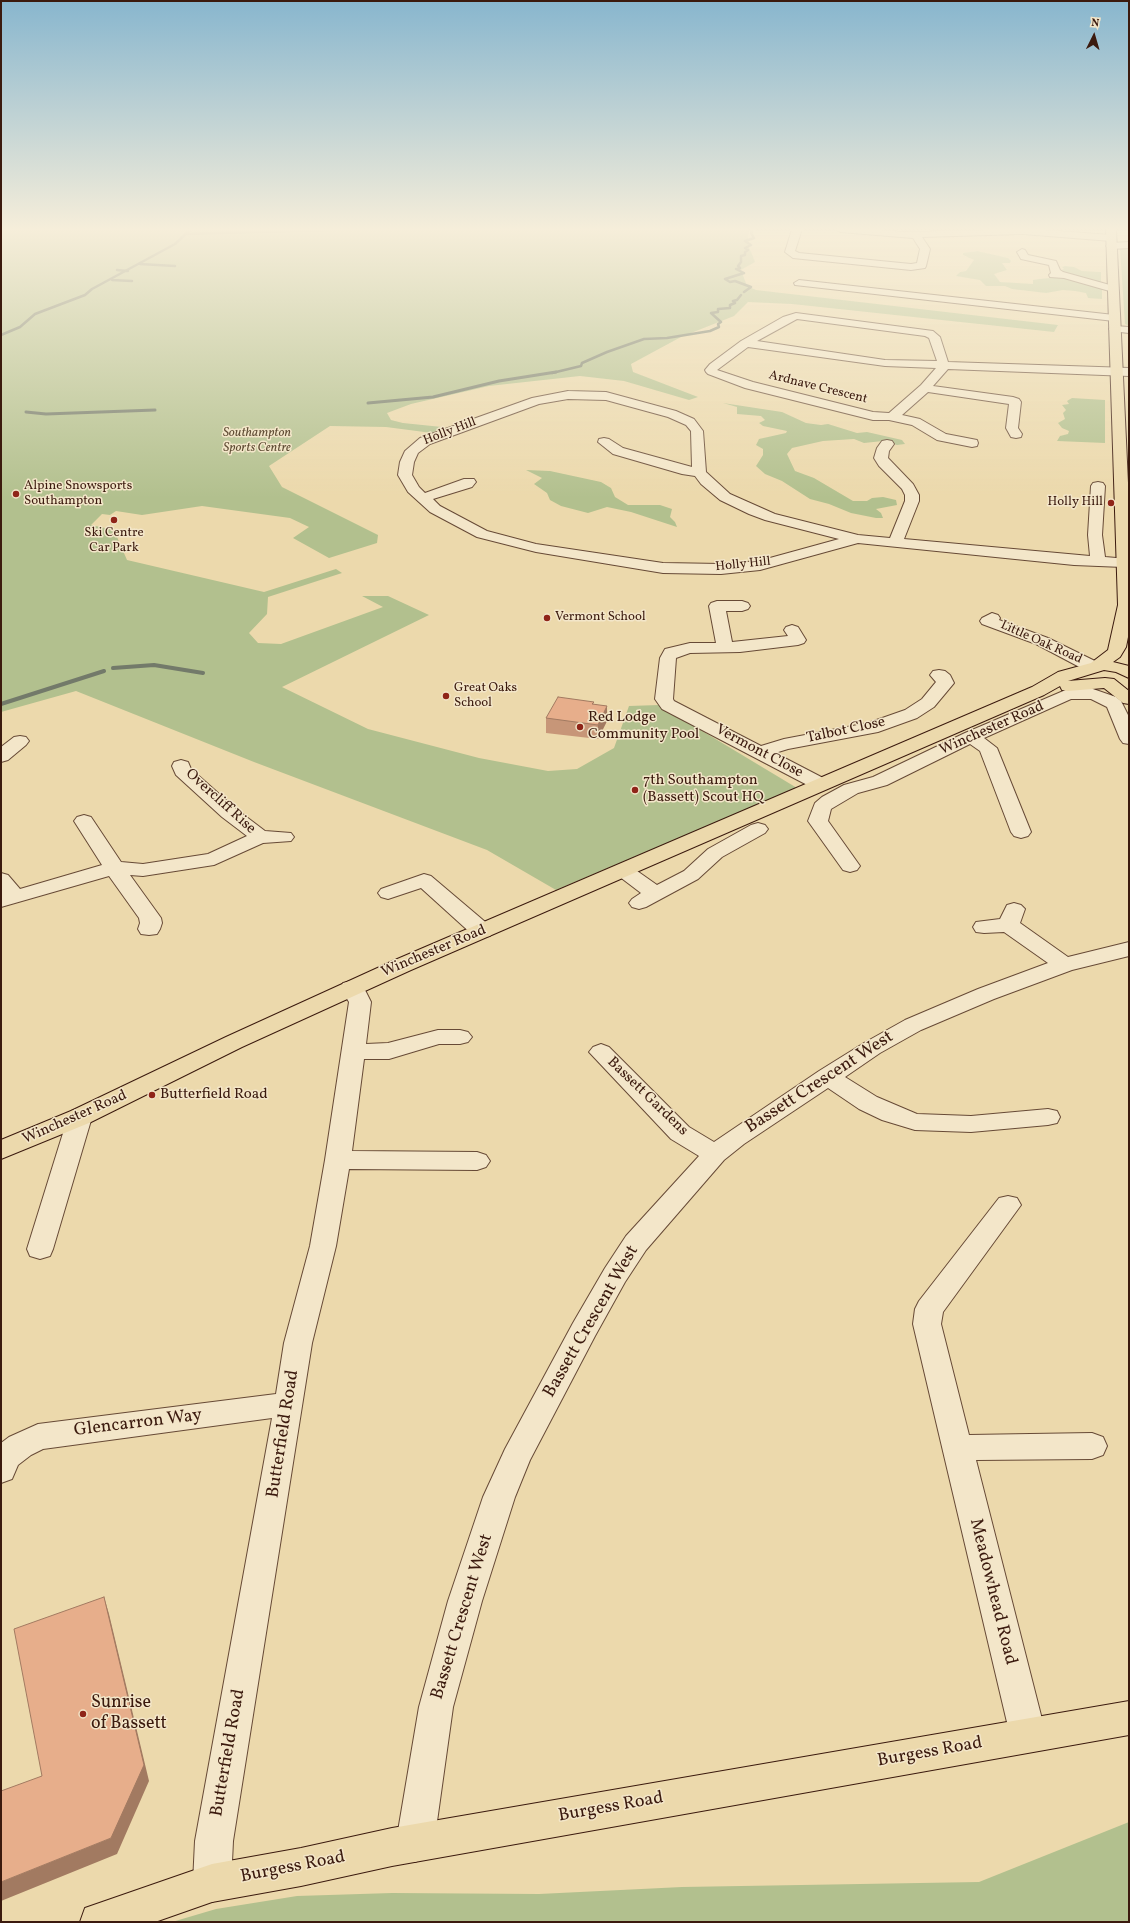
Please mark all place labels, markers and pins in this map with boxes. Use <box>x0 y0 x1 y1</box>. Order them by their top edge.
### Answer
place label: Alpine Snowsports Southampton <box>24 479 132 510</box>
marker: Alpine Snowsports Southampton <box>11 489 21 499</box>
place label: Holly Hill <box>1048 495 1103 511</box>
marker: Holly Hill <box>1106 498 1116 508</box>
marker: Ski Centre Car Park <box>109 515 119 525</box>
place label: Ski Centre Car Park <box>84 526 144 557</box>
place label: Vermont School <box>555 610 646 626</box>
marker: Vermont School <box>542 613 552 623</box>
place label: Great Oaks School <box>454 681 517 712</box>
marker: Great Oaks School <box>441 691 451 701</box>
place label: Red Lodge Community Pool <box>588 709 699 744</box>
marker: Red Lodge Community Pool <box>575 722 585 732</box>
place label: 7th Southampton (Bassett) Scout HQ <box>643 772 764 807</box>
marker: 7th Southampton (Bassett) Scout HQ <box>630 785 640 795</box>
place label: Butterfield Road <box>160 1086 268 1104</box>
marker: Butterfield Road <box>147 1090 157 1100</box>
place label: Sunrise of Bassett <box>91 1693 167 1736</box>
marker: Sunrise of Bassett <box>78 1709 88 1719</box>

